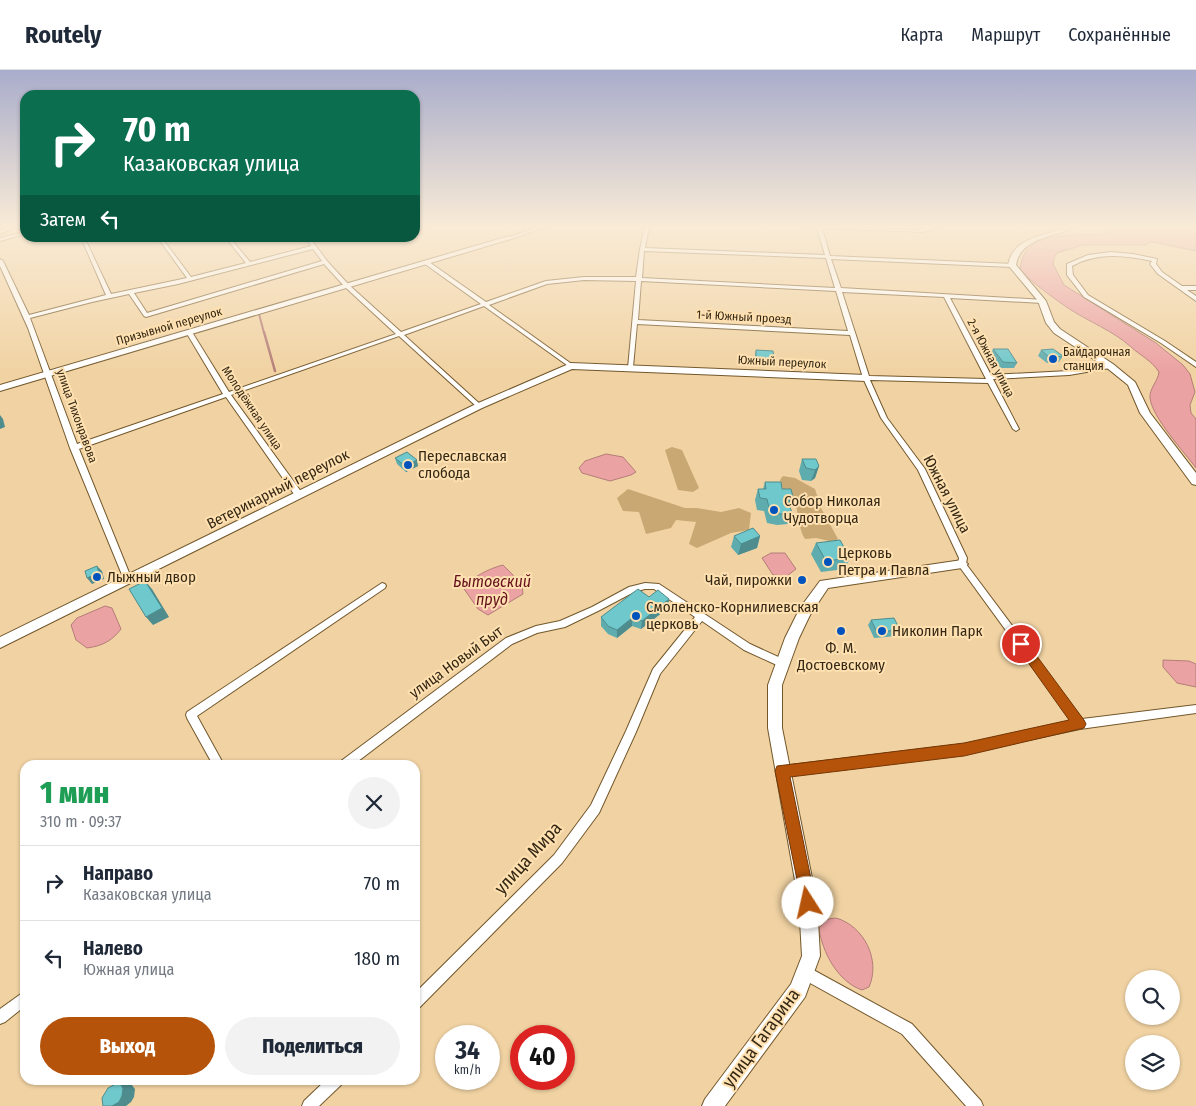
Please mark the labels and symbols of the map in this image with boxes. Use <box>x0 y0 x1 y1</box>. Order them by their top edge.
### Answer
street label: Призывной переулок <box>115 304 224 348</box>
street label: 1-й Южный проезд <box>696 308 792 326</box>
street label: 2-я Южная улица <box>964 316 1018 400</box>
place label: Байдарочная станция <box>1063 345 1130 373</box>
street label: Южный переулок <box>737 353 827 371</box>
marker: Байдарочная станция <box>1047 353 1059 365</box>
street label: Молодёжная улица <box>219 364 285 453</box>
street label: улица Тихонравова <box>54 367 100 465</box>
street label: Ветеринарный переулок <box>204 445 352 533</box>
place label: Переславская слобода <box>418 447 507 482</box>
street label: Южная улица <box>920 452 974 536</box>
marker: Переславская слобода <box>402 459 414 471</box>
place label: Собор Николая Чудотворца <box>784 492 881 527</box>
marker: Собор Николая Чудотворца <box>768 504 780 516</box>
place label: Церковь Петра и Павла <box>838 544 929 579</box>
marker: Церковь Петра и Павла <box>822 556 834 568</box>
place label: Лыжный двор <box>107 568 196 586</box>
marker: Лыжный двор <box>91 571 103 583</box>
place label: Чай, пирожки <box>705 571 792 589</box>
water label: Бытовский пруд <box>453 572 531 609</box>
marker: Чай, пирожки <box>796 574 808 586</box>
place label: Смоленско-Корнилиевская церковь <box>646 598 819 633</box>
marker: Смоленско-Корнилиевская церковь <box>630 610 642 622</box>
street label: улица Новый Быт <box>406 622 507 702</box>
place label: Николин Парк <box>892 622 982 640</box>
pin <box>1000 623 1042 665</box>
marker: Ф. М. Достоевскому <box>835 625 847 637</box>
marker: Николин Парк <box>876 625 888 637</box>
place label: Ф. М. Достоевскому <box>796 639 885 674</box>
street label: улица Мира <box>490 817 566 899</box>
position arrow <box>781 876 833 928</box>
street label: улица Гагарина <box>718 984 805 1092</box>
speed limit sign: 40 <box>510 1025 575 1090</box>

